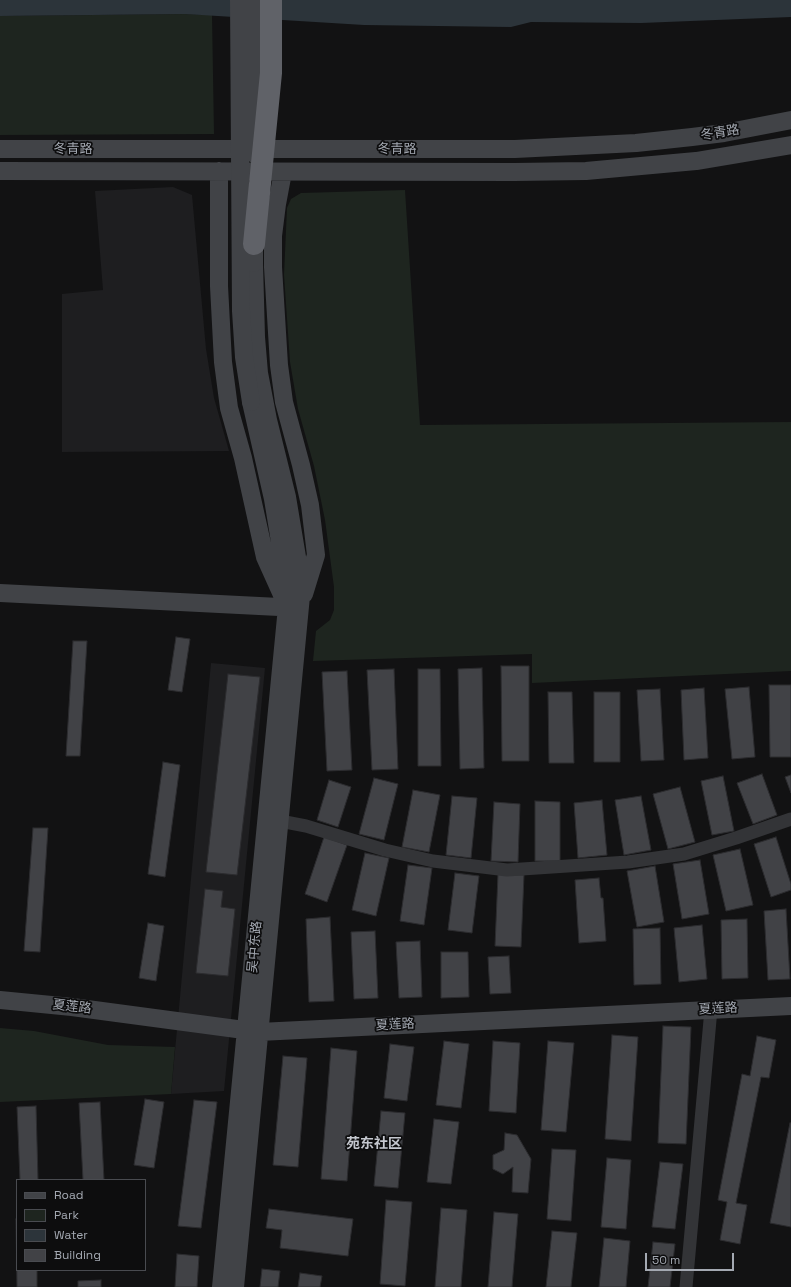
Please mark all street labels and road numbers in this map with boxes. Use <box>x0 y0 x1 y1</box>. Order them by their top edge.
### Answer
street label: 冬青路 <box>700 122 740 144</box>
street label: 冬青路 <box>54 141 92 157</box>
street label: 冬青路 <box>378 141 416 157</box>
street label: 吴中东路 <box>245 920 265 974</box>
street label: 夏莲路 <box>52 997 92 1017</box>
street label: 夏莲路 <box>698 1000 738 1018</box>
street label: 夏莲路 <box>375 1016 415 1034</box>

